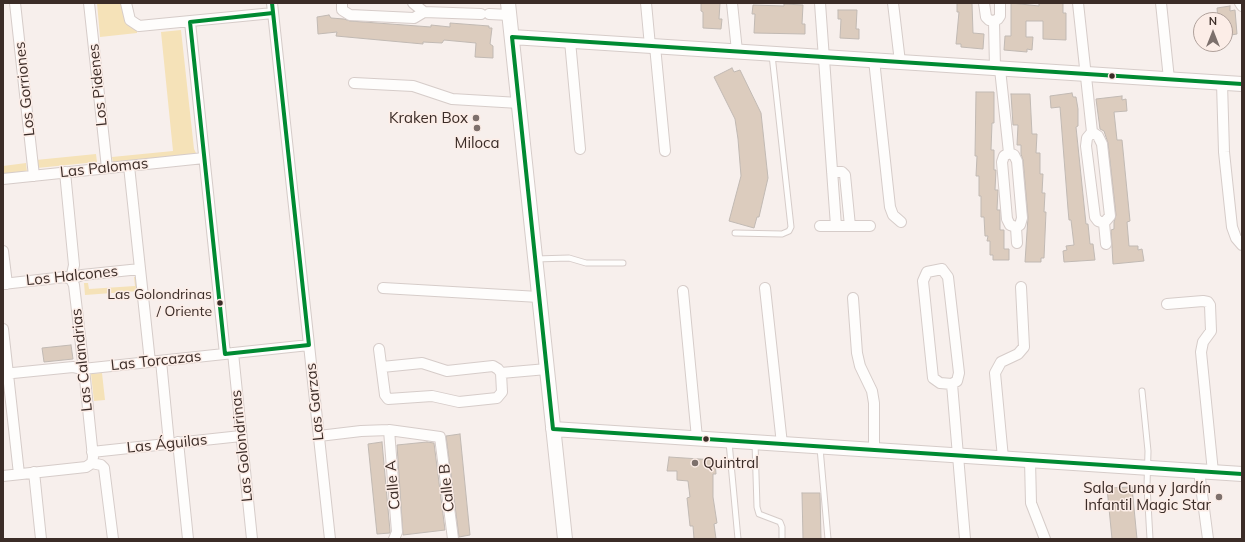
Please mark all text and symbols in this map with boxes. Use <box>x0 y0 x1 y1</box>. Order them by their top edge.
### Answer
north arrow <box>1193 12 1233 52</box>
text: N <box>1209 14 1217 28</box>
street label: Los Gorriones <box>11 41 39 137</box>
street label: Los Pidenes <box>85 43 111 127</box>
unlabelled marker <box>1107 71 1117 81</box>
place label: Kraken Box <box>389 109 468 127</box>
marker: Kraken Box <box>471 113 481 123</box>
marker: Miloca <box>472 123 482 133</box>
place label: Miloca <box>455 134 499 152</box>
street label: Las Palomas <box>59 154 149 182</box>
street label: Los Halcones <box>25 262 119 290</box>
place label: Las Golondrinas / Oriente <box>107 287 212 320</box>
marker: Las Golondrinas / Oriente <box>215 298 225 308</box>
street label: Las Calandrias <box>68 308 96 412</box>
street label: Las Torcazas <box>110 347 202 375</box>
street label: Las Garzas <box>302 362 328 442</box>
street label: Las Golondrinas <box>227 389 257 503</box>
street label: Las Águilas <box>126 431 208 457</box>
unlabelled marker <box>701 434 711 444</box>
place label: Quintral <box>703 454 759 472</box>
marker: Quintral <box>690 458 700 468</box>
street label: Calle A <box>382 460 404 510</box>
street label: Calle B <box>436 463 458 513</box>
place label: Sala Cuna y Jardín Infantil Magic Star <box>1083 479 1211 514</box>
marker: Sala Cuna y Jardín Infantil Magic Star <box>1214 492 1224 502</box>

